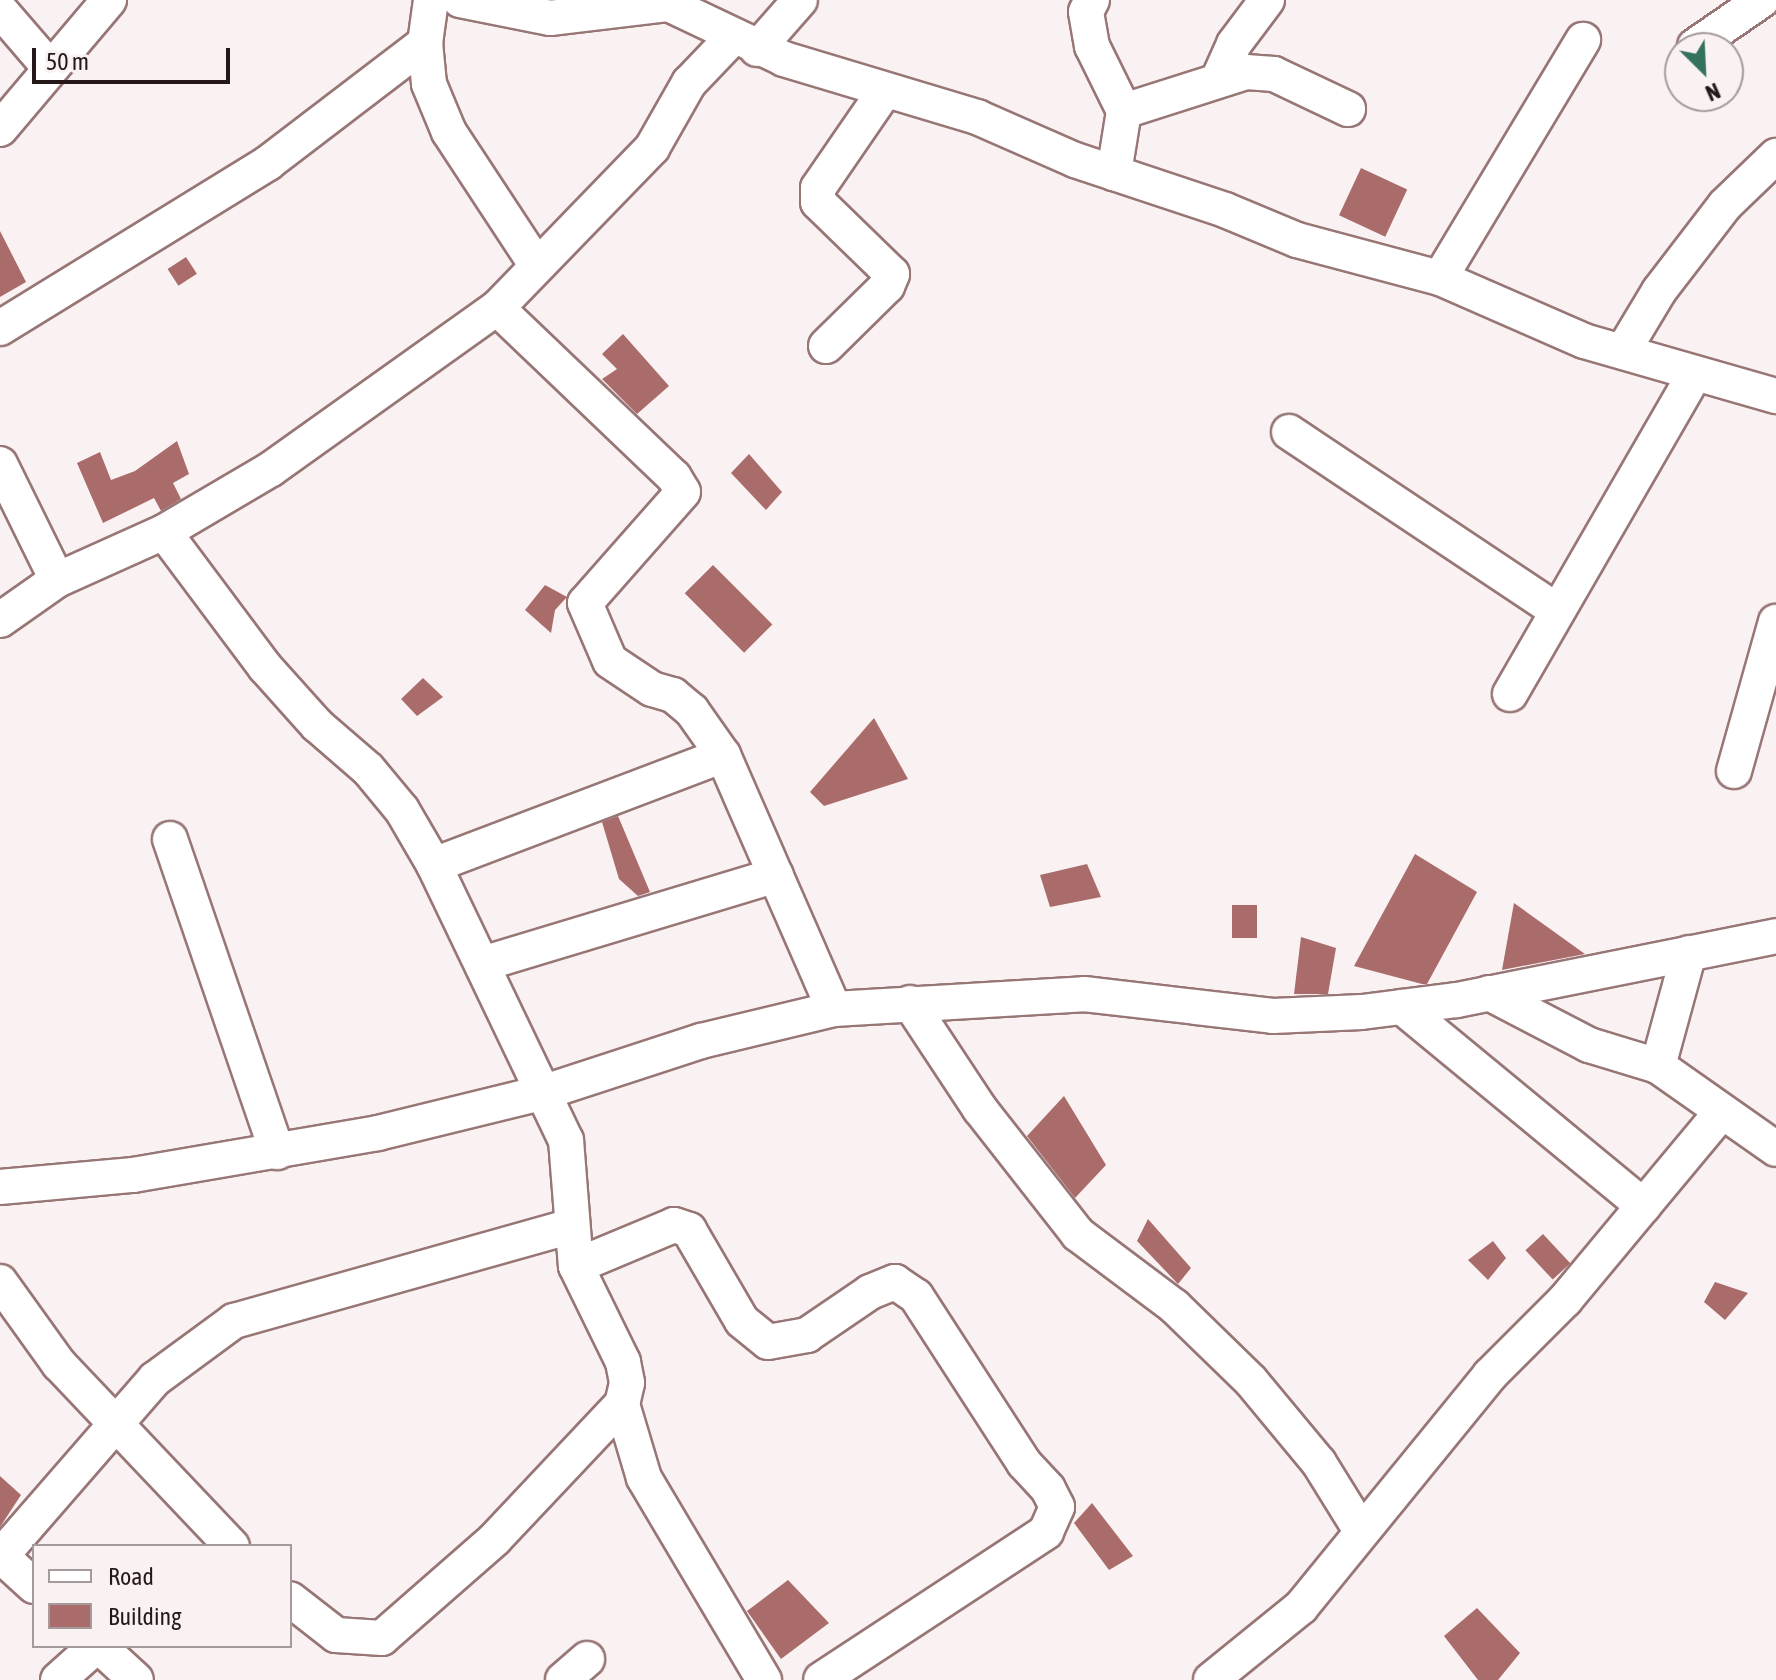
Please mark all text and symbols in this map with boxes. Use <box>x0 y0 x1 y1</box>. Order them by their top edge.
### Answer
scale bar <box>36 32 234 82</box>
north arrow <box>1664 32 1744 112</box>
text: 50 m <box>46 48 89 75</box>
text: N <box>1702 78 1724 107</box>
legend <box>32 1544 292 1648</box>
text: Road <box>108 1563 154 1590</box>
text: Building <box>108 1603 181 1630</box>

